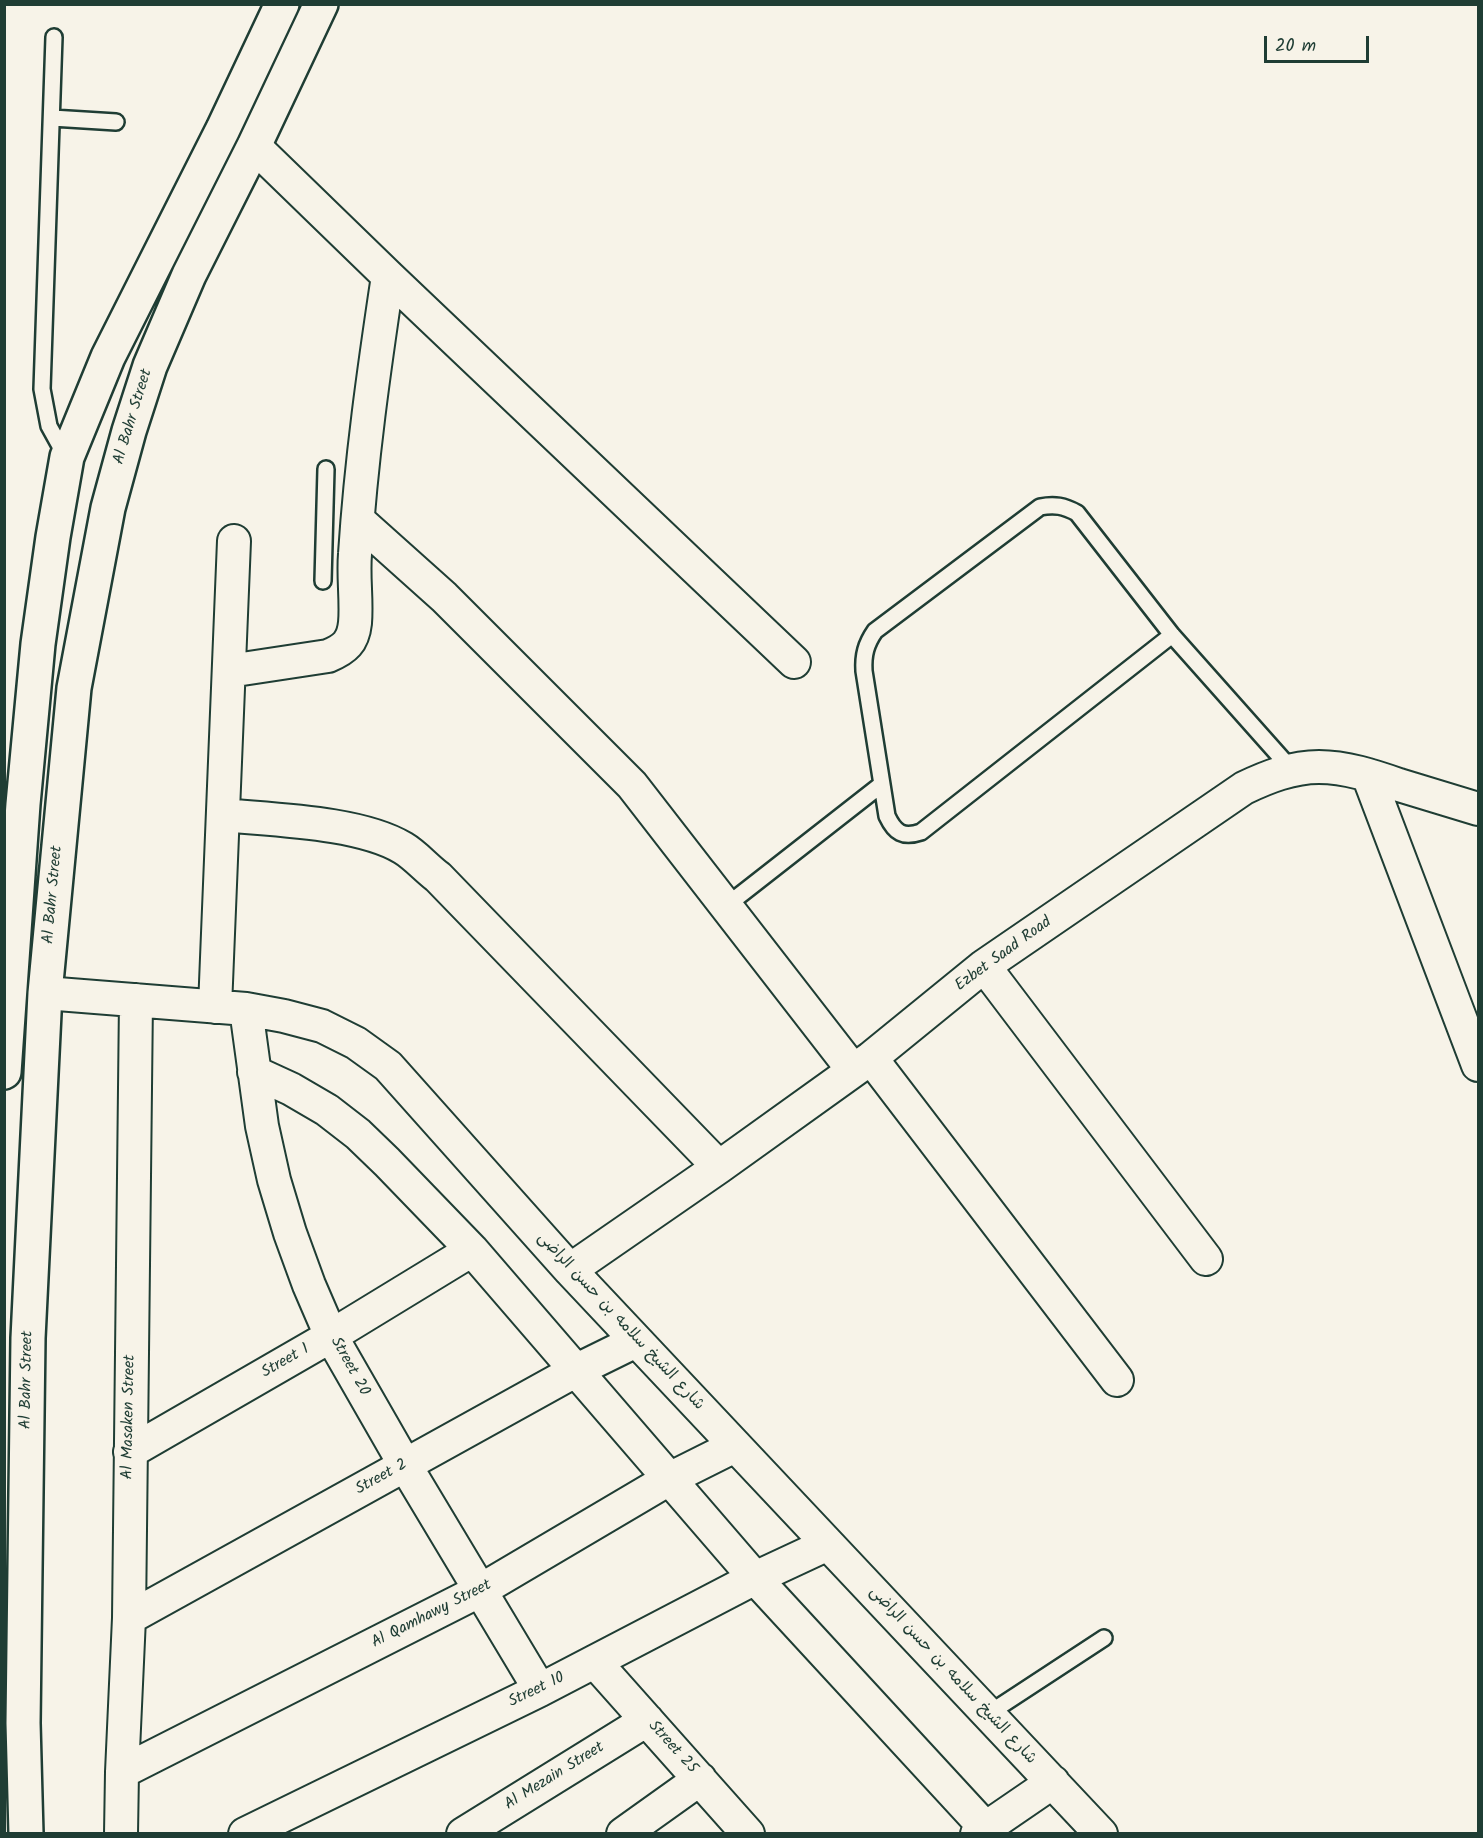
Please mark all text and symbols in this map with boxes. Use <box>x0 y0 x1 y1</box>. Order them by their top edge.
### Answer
scale bar <box>1267 24 1372 62</box>
text: 20 m <box>1275 32 1316 61</box>
street label: Al Bahr Street <box>110 367 158 467</box>
street label: Al Bahr Street <box>40 845 68 945</box>
street label: Ezbet Saad Road <box>952 914 1056 996</box>
street label: شارع الشيخ سلامه بن حسن الراضى <box>532 1229 708 1415</box>
street label: Al Bahr Street <box>18 1331 38 1429</box>
street label: Street 20 <box>325 1334 373 1400</box>
street label: Street 1 <box>259 1341 313 1383</box>
street label: Al Masaken Street <box>119 1354 141 1480</box>
street label: Street 2 <box>353 1456 411 1500</box>
street label: Al Qamhawy Street <box>369 1577 495 1653</box>
street label: شارع الشيخ سلامه بن حسن الراضى <box>864 1583 1040 1769</box>
street label: Street 10 <box>506 1669 568 1713</box>
street label: Street 25 <box>643 1717 701 1779</box>
street label: Al Mezain Street <box>502 1739 608 1815</box>

